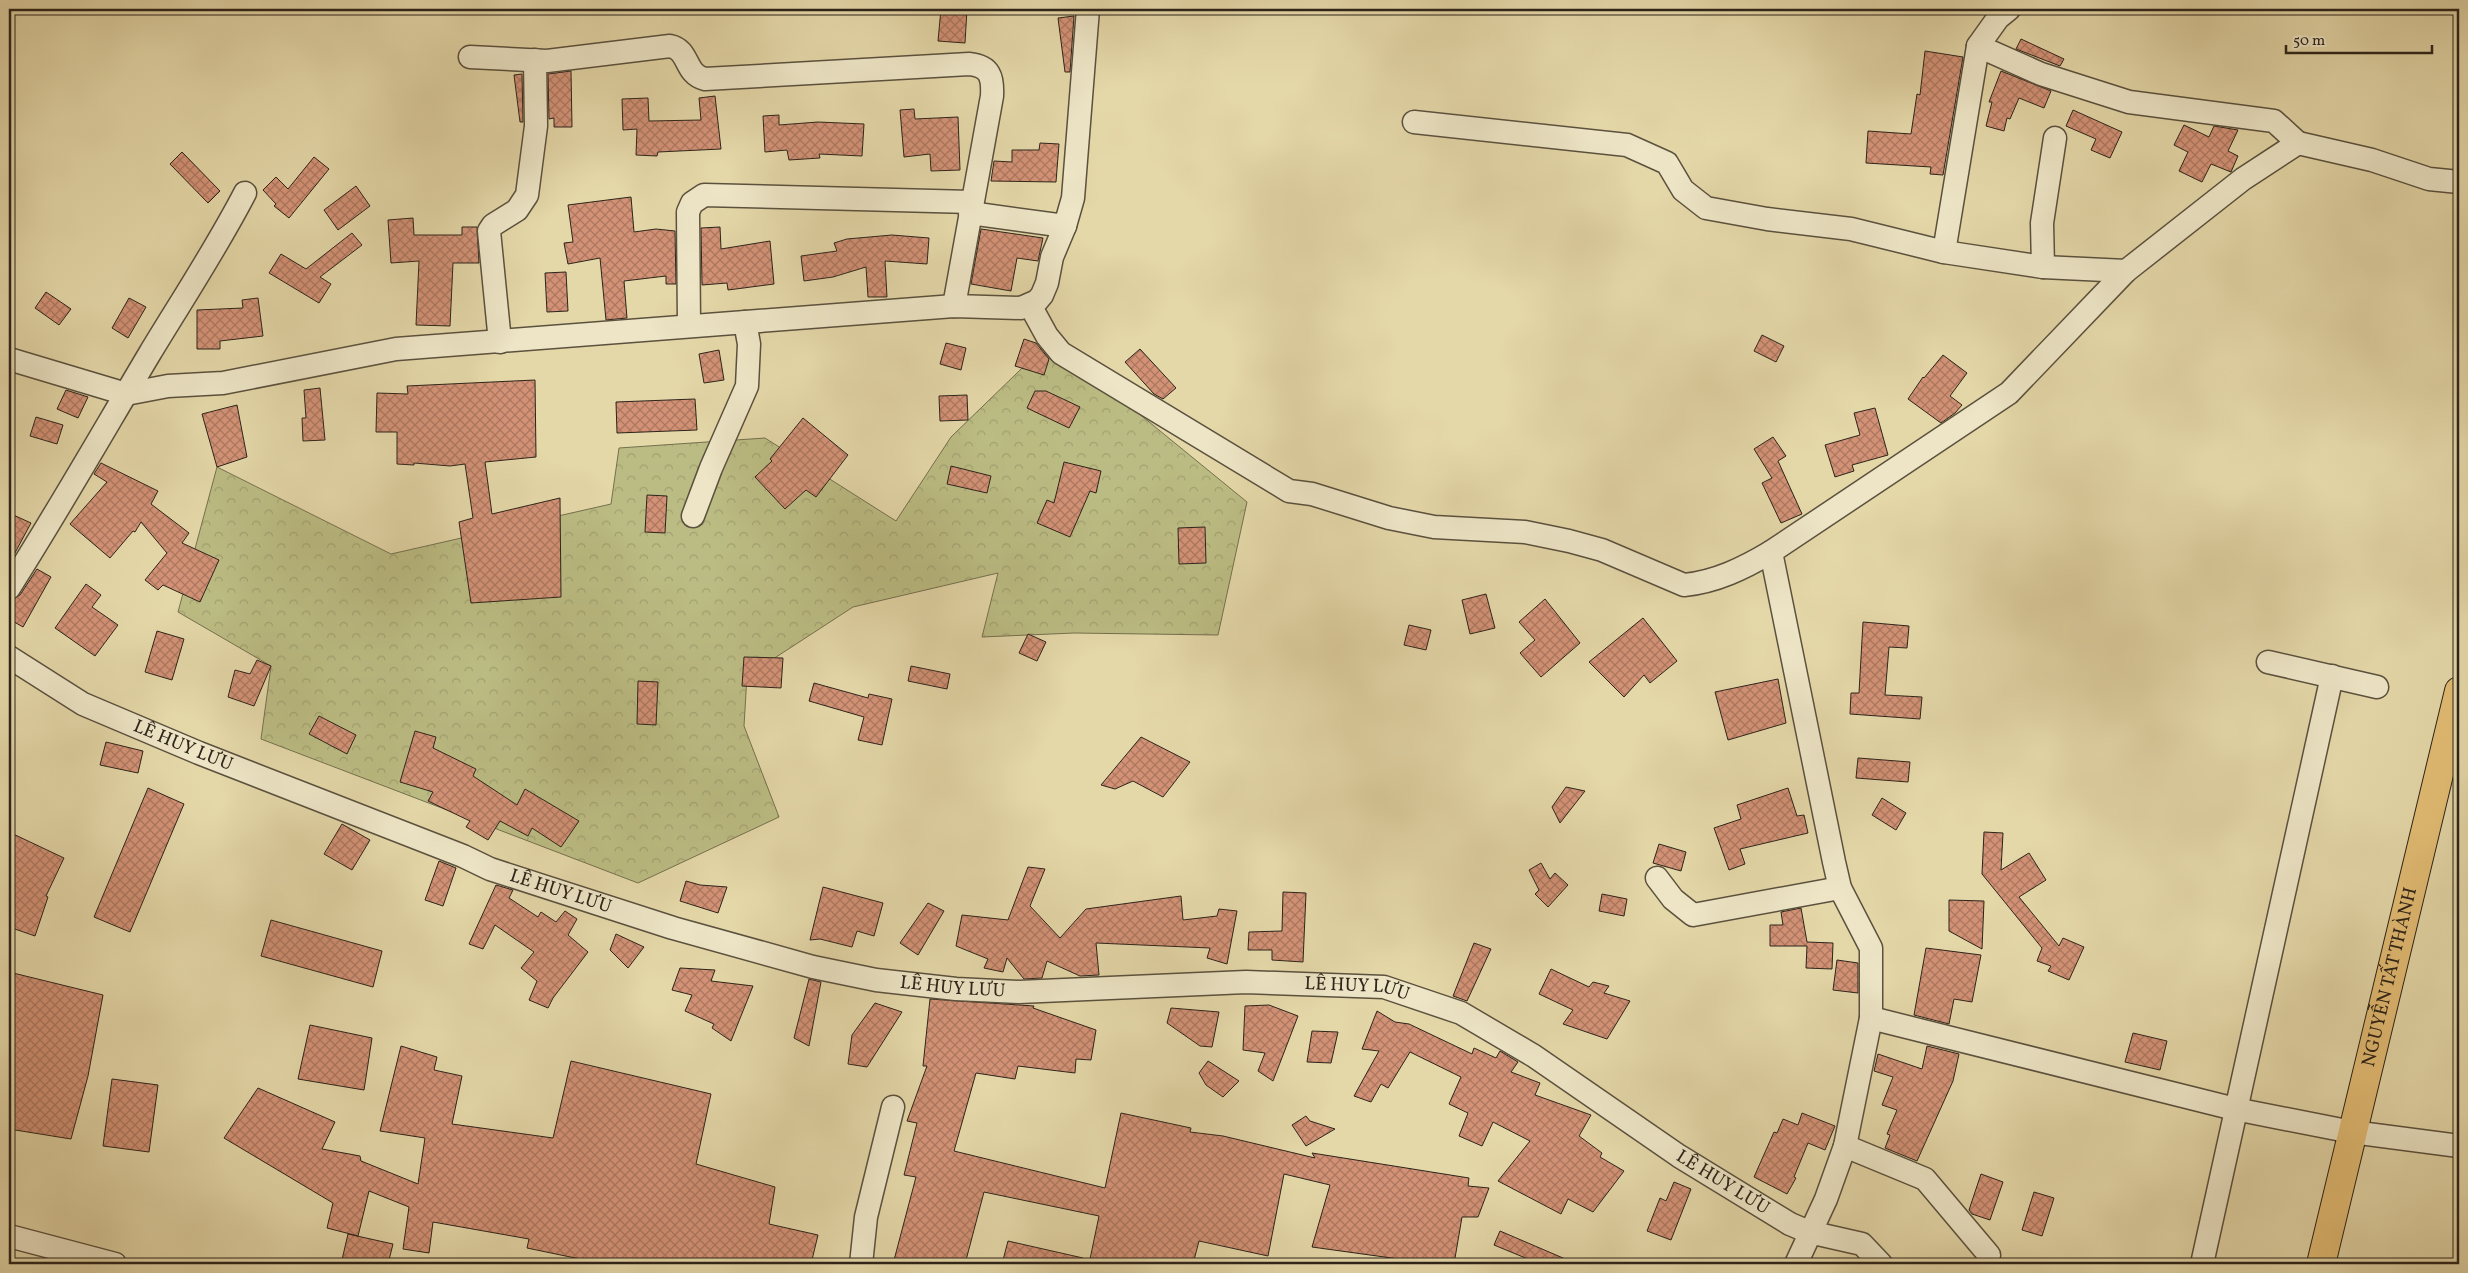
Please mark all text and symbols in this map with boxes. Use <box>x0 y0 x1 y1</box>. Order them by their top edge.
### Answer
scale bar <box>2286 22 2432 54</box>
text: 50 m <box>2293 31 2325 52</box>
street label: LÊ HUY LƯU <box>129 714 237 778</box>
street label: LÊ HUY LƯU <box>506 863 615 920</box>
street label: NGUYỄN TẤT THÀNH <box>2356 885 2424 1070</box>
street label: LÊ HUY LƯU <box>899 970 1006 1004</box>
street label: LÊ HUY LƯU <box>1304 971 1413 1008</box>
street label: LÊ HUY LƯU <box>1671 1144 1775 1221</box>

